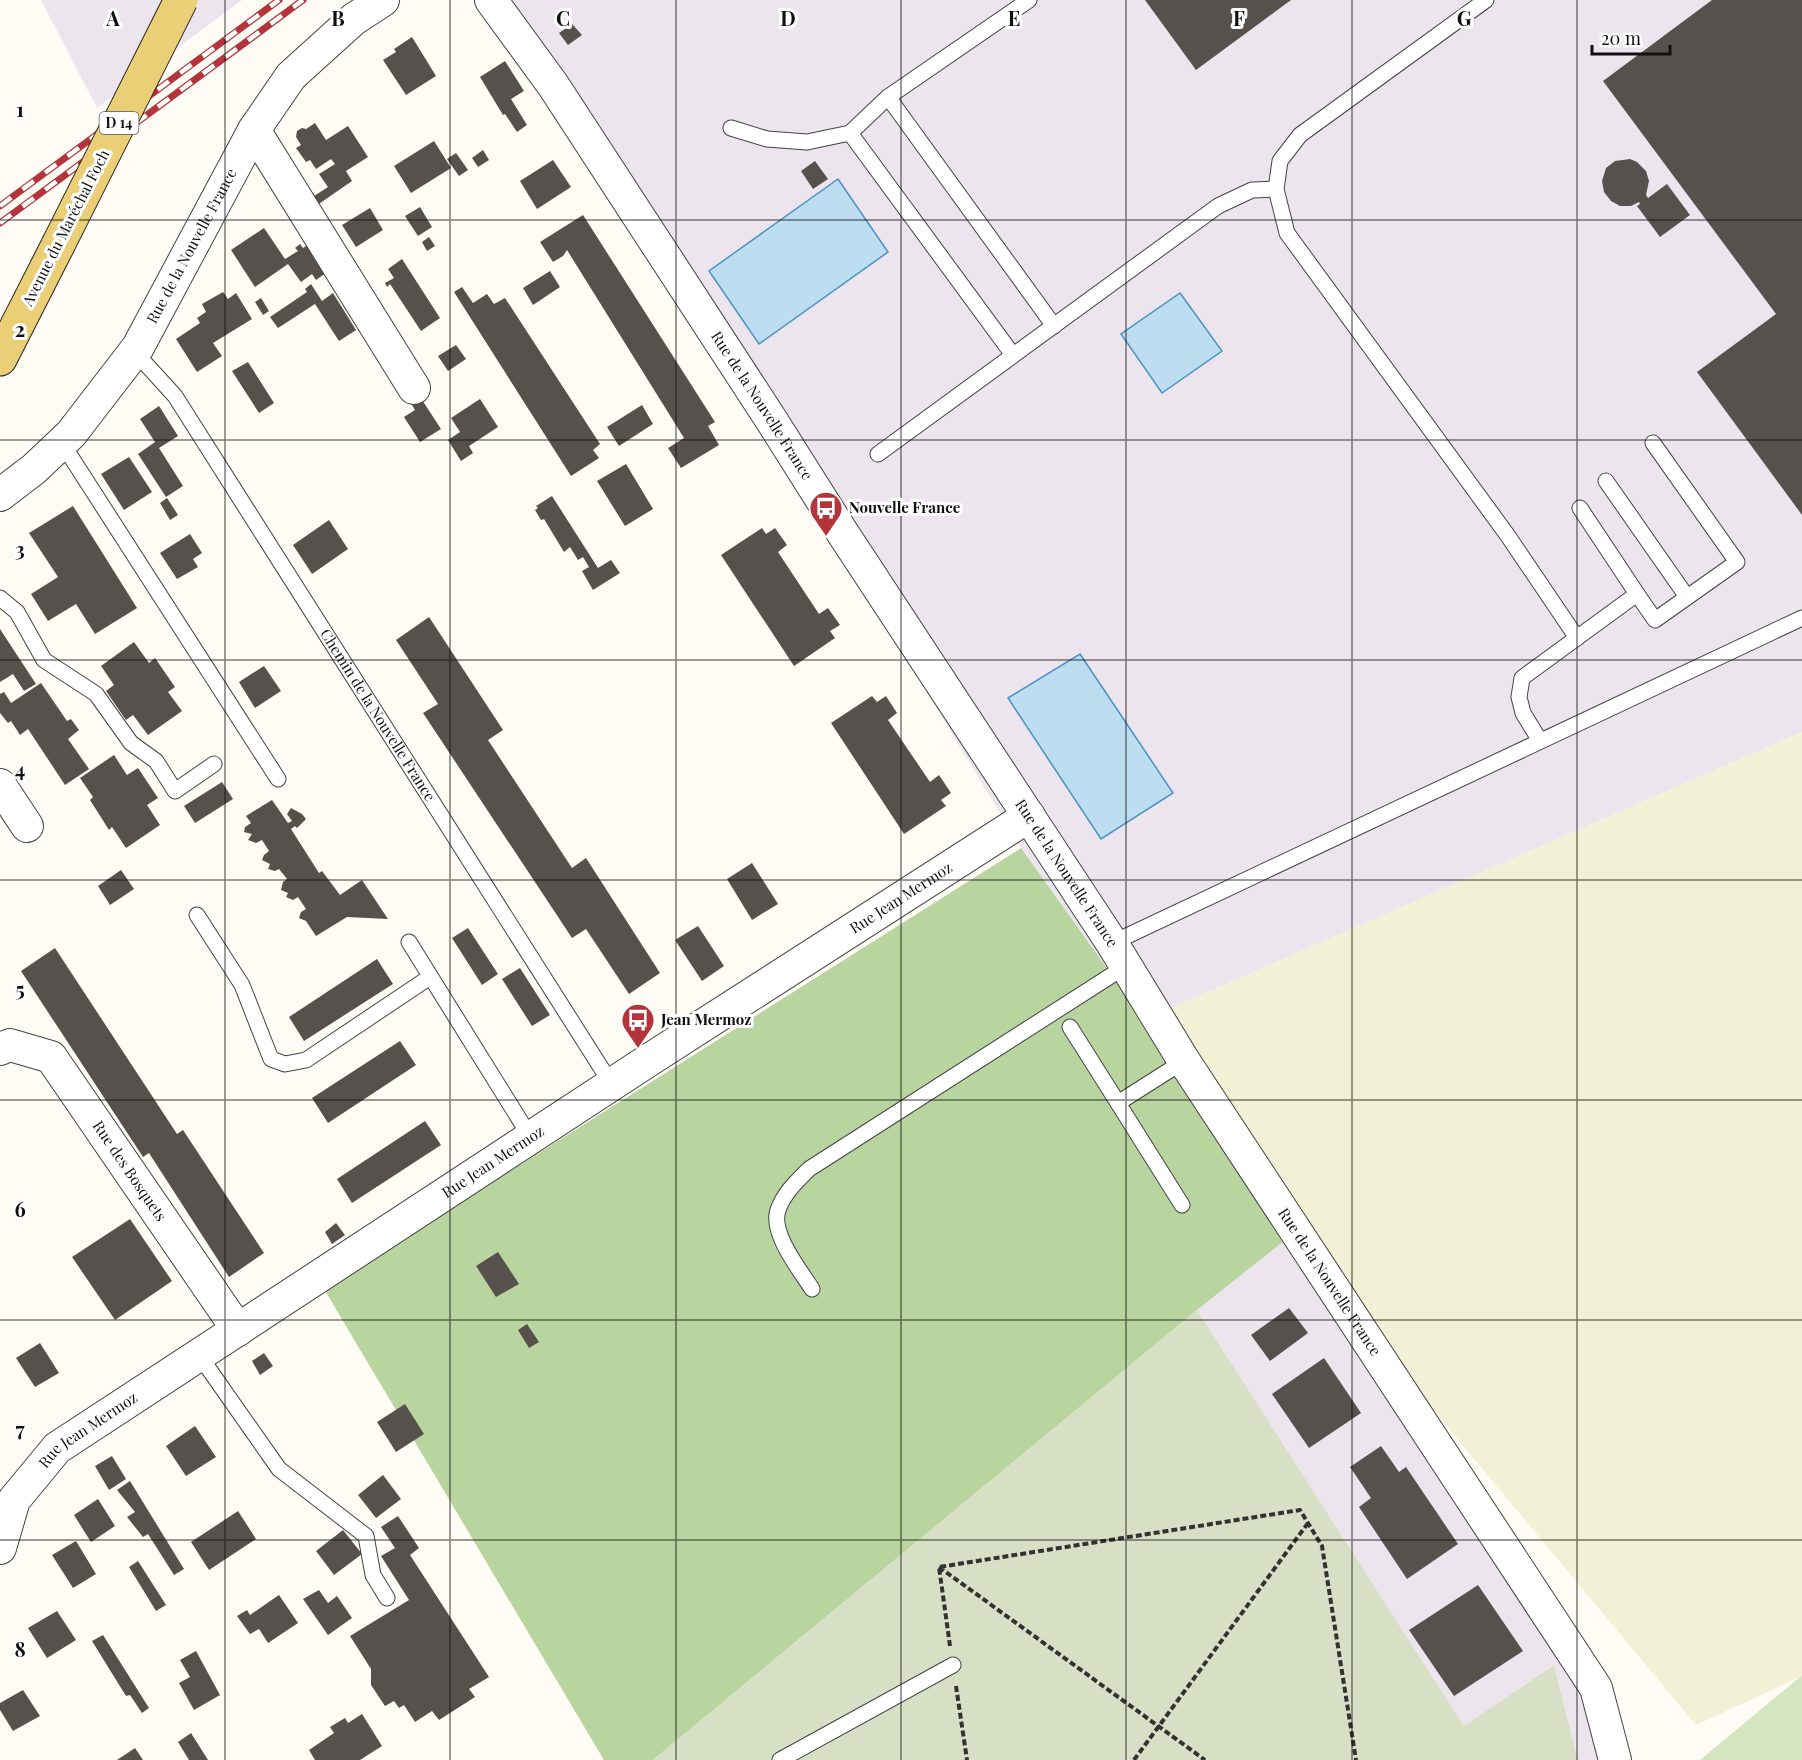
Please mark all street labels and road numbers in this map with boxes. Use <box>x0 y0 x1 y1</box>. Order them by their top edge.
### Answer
road number: D 14 <box>100 112 138 134</box>
street label: Avenue du Maréchal Foch <box>16 146 113 310</box>
street label: Rue de la Nouvelle France <box>141 165 241 327</box>
street label: Rue de la Nouvelle France <box>707 327 818 484</box>
street label: Chemin de la Nouvelle France <box>316 625 441 805</box>
street label: Rue de la Nouvelle France <box>1011 795 1123 951</box>
street label: Rue Jean Mermoz <box>846 857 956 938</box>
street label: Rue des Bosquets <box>89 1117 172 1225</box>
street label: Rue Jean Mermoz <box>438 1121 547 1202</box>
street label: Rue de la Nouvelle France <box>1274 1204 1386 1359</box>
street label: Rue Jean Mermoz <box>34 1387 141 1472</box>

